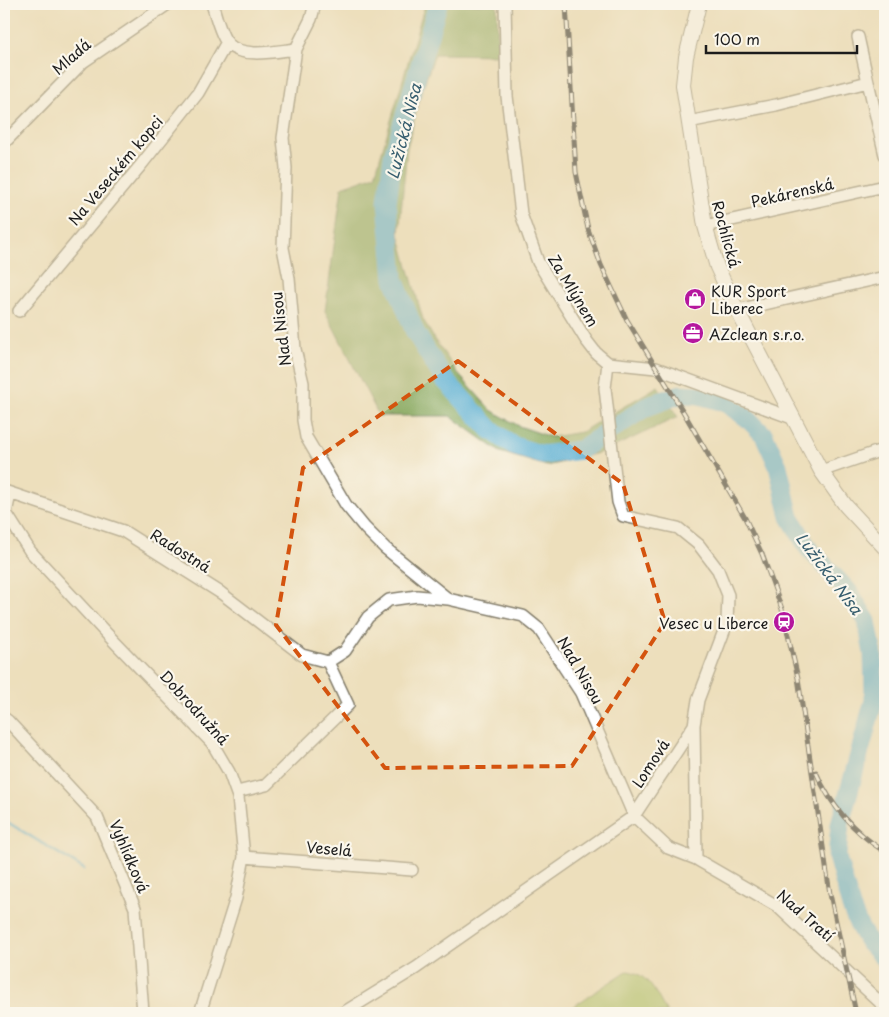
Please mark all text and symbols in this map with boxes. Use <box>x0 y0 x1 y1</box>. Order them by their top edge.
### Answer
scale bar <box>706 22 858 54</box>
text: 100 m <box>714 27 760 50</box>
street label: Mladá <box>47 32 96 79</box>
water label: Lužická Nisa <box>380 80 427 181</box>
street label: Na Veseckém kopci <box>62 110 168 230</box>
street label: Pekárenská <box>748 171 836 213</box>
street label: Rochlická <box>707 198 747 271</box>
street label: Za Mlýnem <box>543 249 605 331</box>
place label: KUR Sport Liberec <box>711 279 786 319</box>
shop icon: KUR Sport Liberec <box>683 287 707 311</box>
street label: Nad Nisou <box>264 290 296 368</box>
office icon: AZclean s.r.o. <box>681 321 705 345</box>
place label: AZclean s.r.o. <box>709 322 805 345</box>
street label: Radostná <box>146 522 216 578</box>
water label: Lužická Nisa <box>791 527 869 620</box>
station icon: Vesec u Liberce <box>772 610 796 634</box>
place label: Vesec u Liberce <box>659 611 768 634</box>
street label: Nad Nisou <box>552 632 610 708</box>
street label: Dobrodružná <box>155 664 235 750</box>
street label: Lomová <box>626 733 675 792</box>
street label: Vyhlídková <box>104 816 156 897</box>
street label: Veselá <box>305 835 353 862</box>
street label: Nad Tratí <box>772 884 840 947</box>

